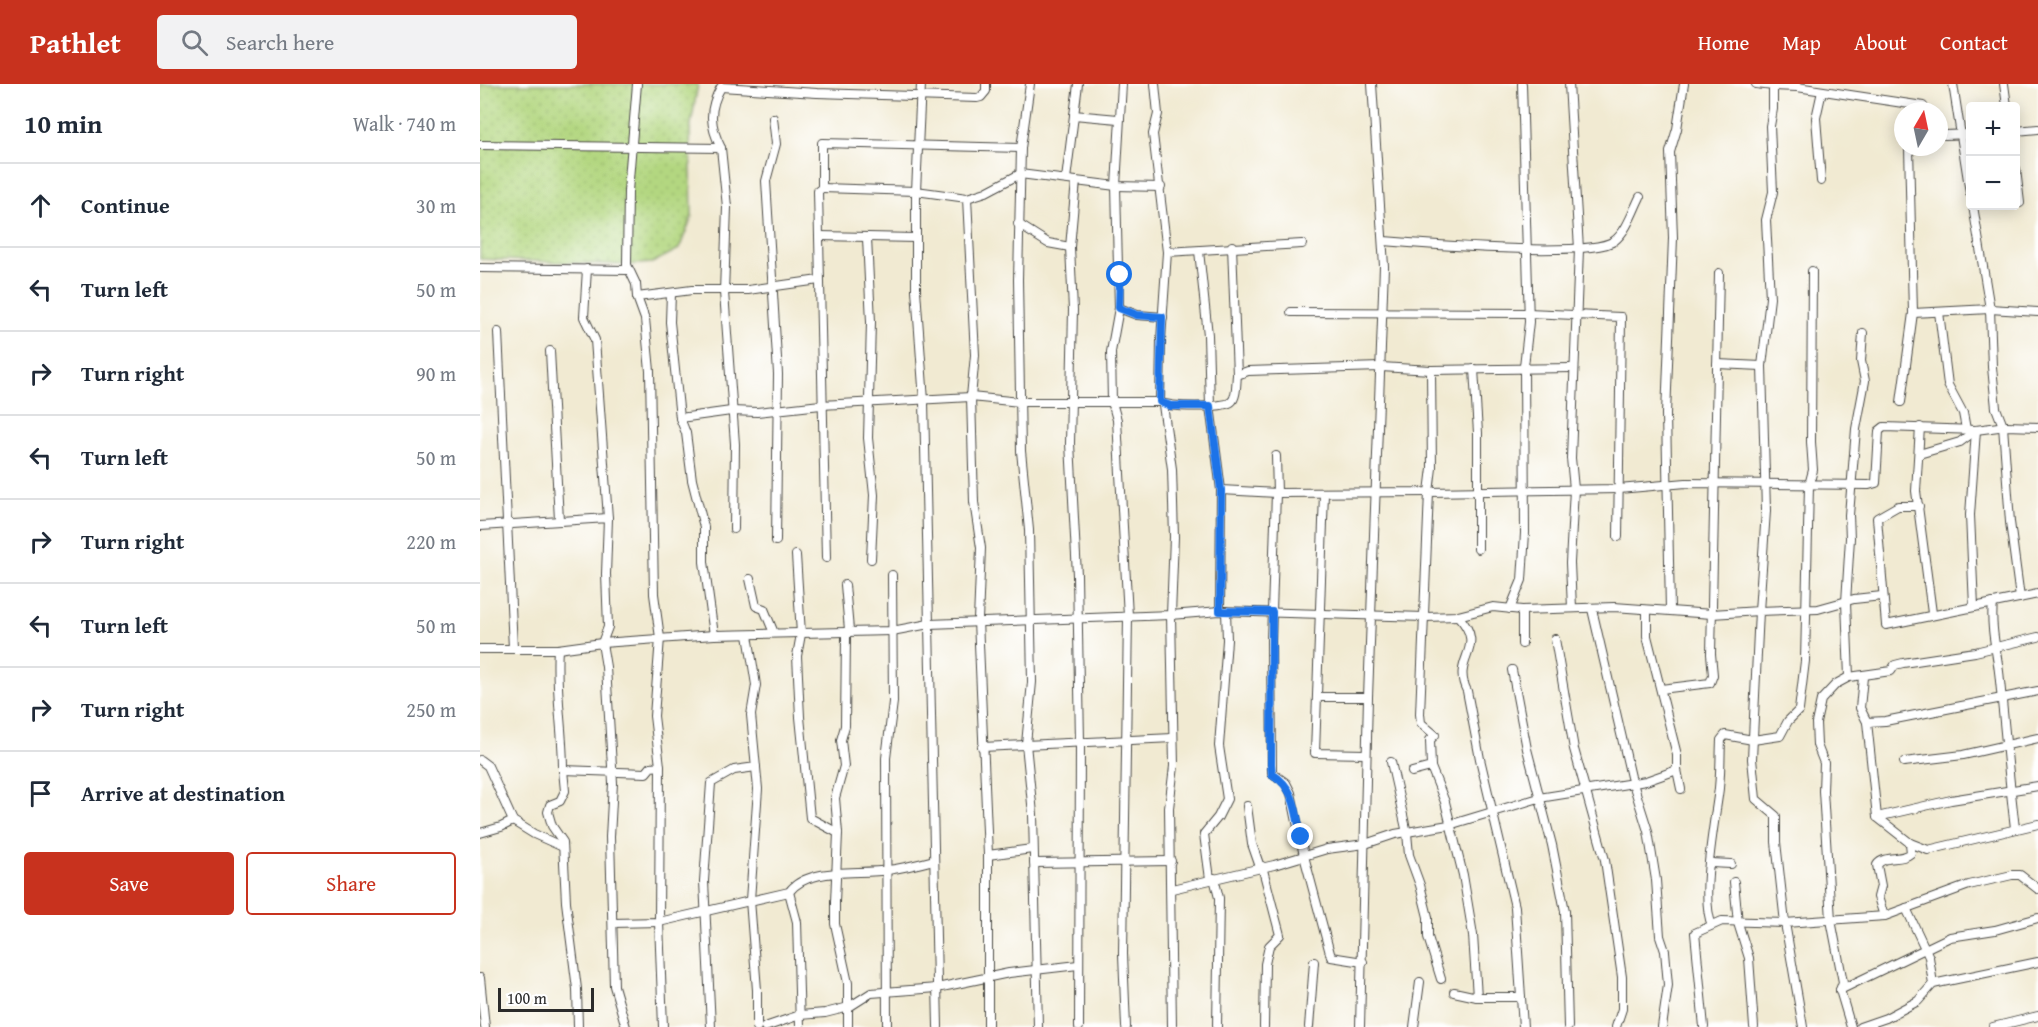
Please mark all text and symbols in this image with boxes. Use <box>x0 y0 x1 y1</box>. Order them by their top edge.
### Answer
search box <box>157 15 577 69</box>
text: Pathlet <box>30 22 121 63</box>
icon: search <box>178 26 211 59</box>
text: Search here <box>226 26 334 58</box>
text: Home <box>1698 27 1749 58</box>
text: Map <box>1782 27 1821 58</box>
text: About <box>1854 27 1907 58</box>
text: Contact <box>1940 27 2008 58</box>
north arrow <box>1894 102 1948 156</box>
map controls <box>1966 102 2020 210</box>
button: + <box>1966 102 2020 156</box>
text: 10 min <box>24 104 102 143</box>
text: Walk · 740 m <box>353 109 456 138</box>
button: − <box>1966 156 2020 210</box>
icon: ahead <box>24 189 57 222</box>
text: Continue <box>81 189 170 221</box>
text: 30 m <box>416 191 456 220</box>
route start <box>1106 261 1132 287</box>
icon: left <box>24 273 57 306</box>
text: Turn left <box>81 273 168 305</box>
text: 50 m <box>416 275 456 304</box>
icon: right <box>24 357 57 390</box>
text: Turn right <box>81 357 184 389</box>
text: 90 m <box>416 359 456 388</box>
icon: left <box>24 441 57 474</box>
text: Turn left <box>81 441 168 473</box>
text: 50 m <box>416 443 456 472</box>
icon: right <box>24 525 57 558</box>
text: Turn right <box>81 525 184 557</box>
text: 220 m <box>406 527 456 556</box>
icon: left <box>24 609 57 642</box>
text: Turn left <box>81 609 168 641</box>
text: 50 m <box>416 611 456 640</box>
icon: right <box>24 693 57 726</box>
text: Turn right <box>81 693 184 725</box>
text: 250 m <box>406 695 456 724</box>
icon: arrive <box>24 777 57 810</box>
text: Arrive at destination <box>81 777 285 809</box>
route end <box>1287 823 1313 849</box>
button: Save <box>24 852 234 915</box>
button: Share <box>246 852 456 915</box>
scale bar <box>498 985 594 1012</box>
text: 100 m <box>507 986 547 1010</box>

